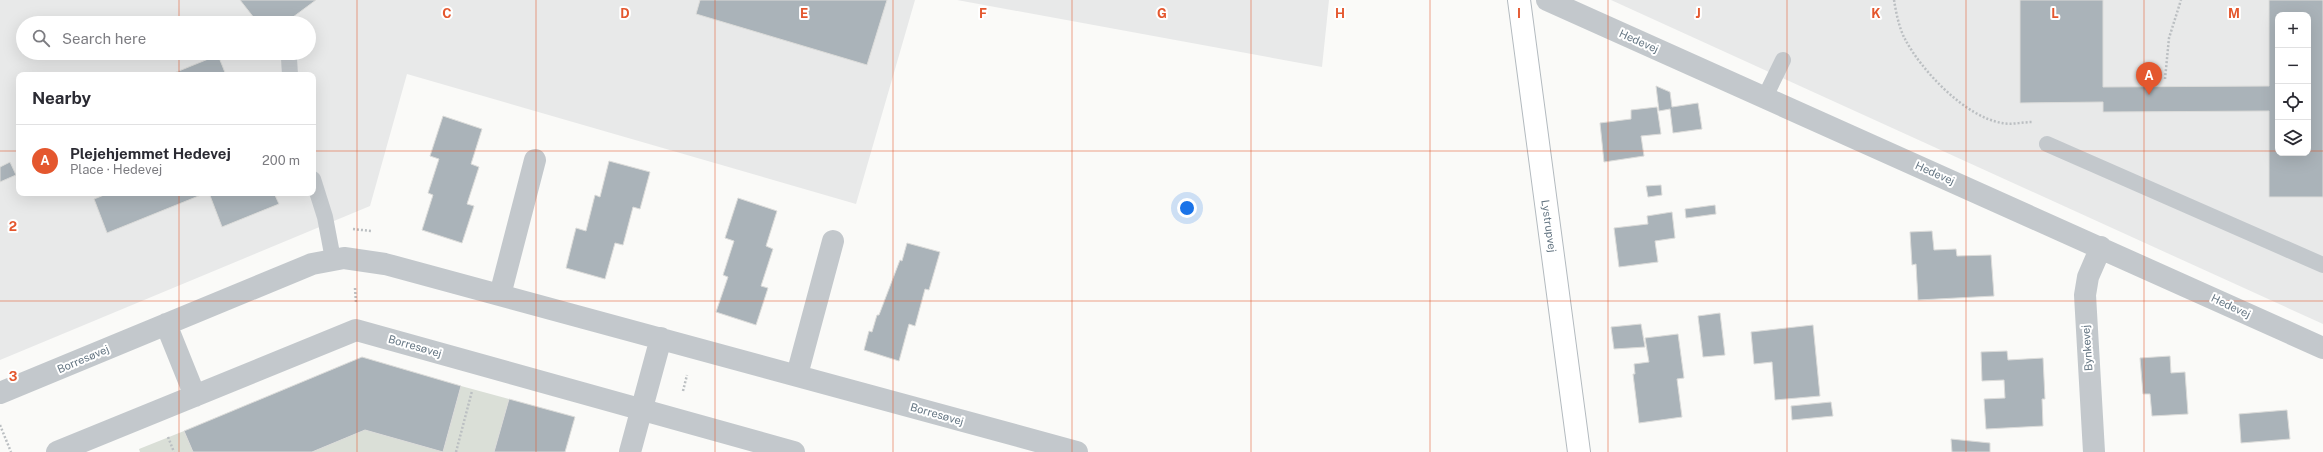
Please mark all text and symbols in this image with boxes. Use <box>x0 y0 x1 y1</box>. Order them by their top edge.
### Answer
text: C <box>442 6 452 21</box>
text: D <box>620 6 630 21</box>
text: E <box>800 6 808 21</box>
text: F <box>979 6 987 21</box>
text: G <box>1157 6 1167 21</box>
text: H <box>1335 6 1345 21</box>
text: I <box>1517 6 1521 21</box>
text: J <box>1695 6 1701 21</box>
text: K <box>1871 6 1881 21</box>
text: L <box>2051 6 2059 21</box>
text: M <box>2228 6 2240 21</box>
map controls <box>2275 12 2311 156</box>
button: + <box>2275 12 2311 48</box>
search box <box>16 16 316 60</box>
icon: search <box>30 27 52 49</box>
street label: Hedevej <box>1617 27 1661 55</box>
text: Search here <box>62 30 146 47</box>
button: − <box>2275 48 2311 84</box>
pin: A <box>2136 62 2162 95</box>
button: locate <box>2275 84 2311 120</box>
text: Nearby <box>32 88 91 108</box>
button: layers <box>2275 120 2311 156</box>
text: Plejehjemmet Hedevej <box>70 145 231 162</box>
text: A <box>40 153 50 168</box>
text: 200 m <box>262 153 300 168</box>
street label: Hedevej <box>1913 159 1957 187</box>
text: Place · Hedevej <box>70 162 162 177</box>
your location <box>1177 198 1197 218</box>
street label: Lystrupvej <box>1539 199 1559 253</box>
text: 2 <box>9 219 17 234</box>
street label: Hedevej <box>2210 292 2253 320</box>
street label: Bynkevej <box>2079 324 2095 371</box>
street label: Borresøvej <box>387 333 443 359</box>
street label: Borresøvej <box>55 343 111 375</box>
text: 3 <box>9 369 18 384</box>
street label: Borresøvej <box>909 401 965 427</box>

